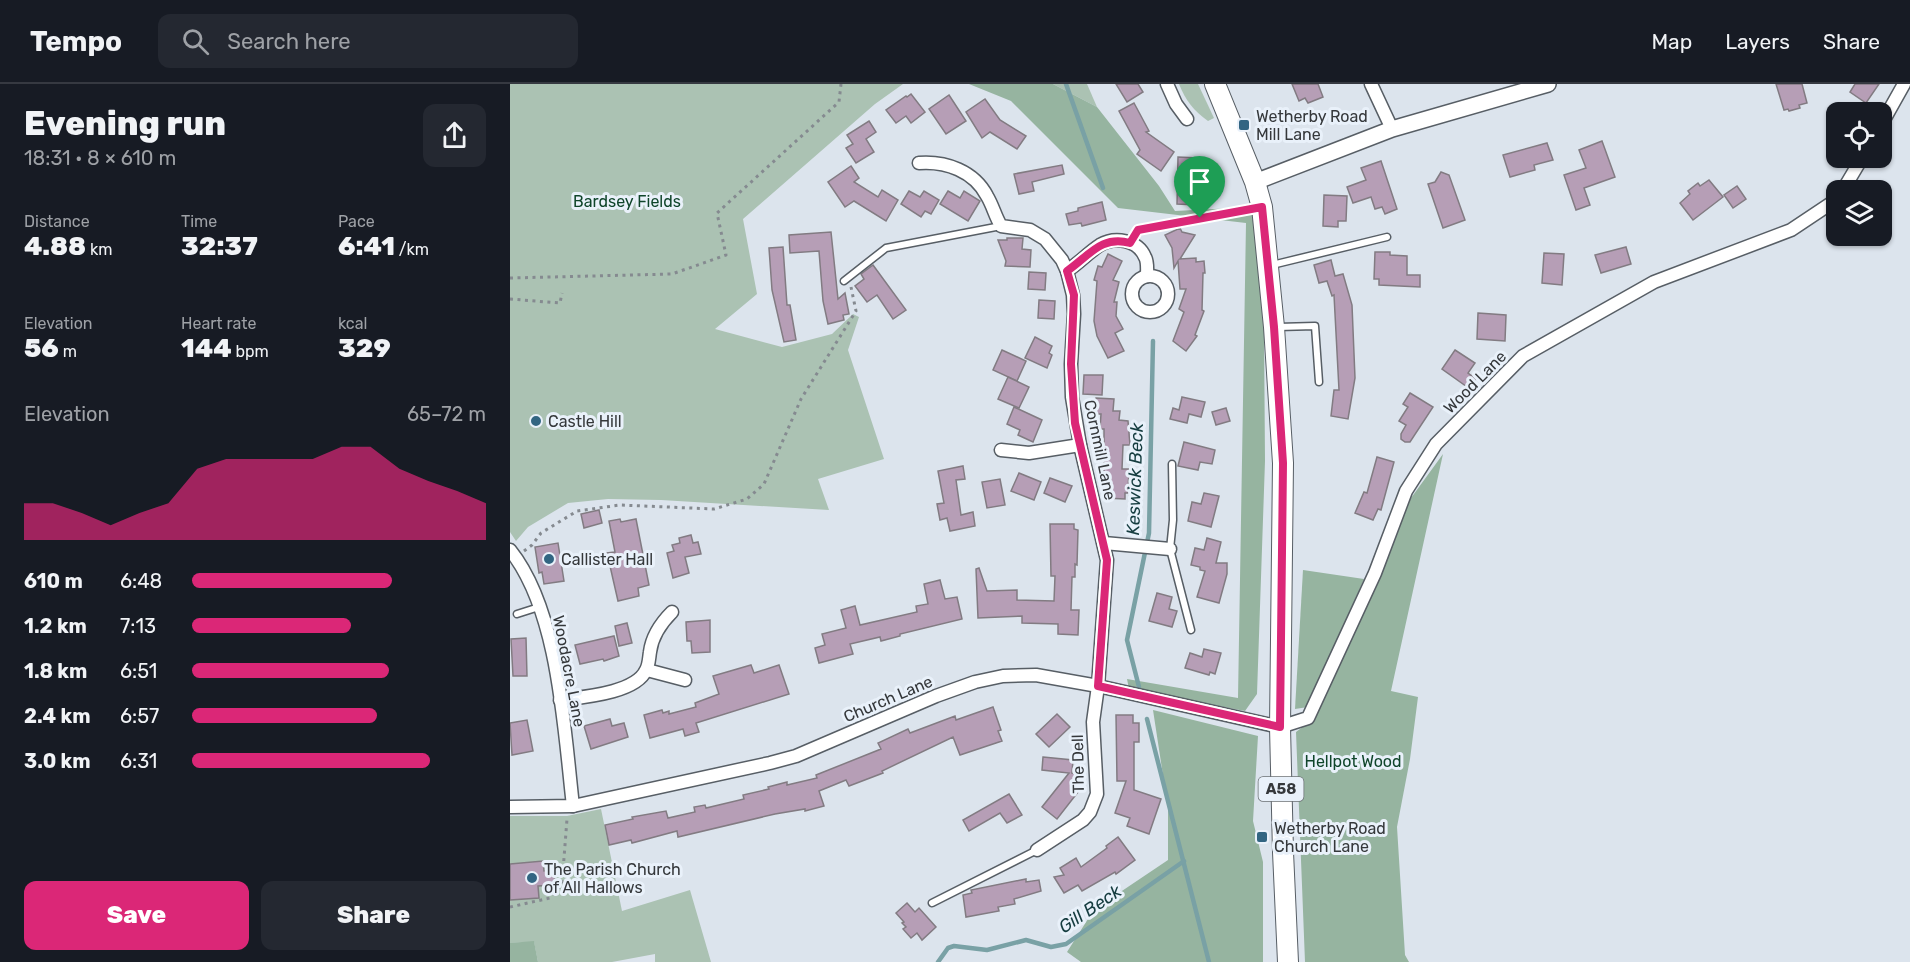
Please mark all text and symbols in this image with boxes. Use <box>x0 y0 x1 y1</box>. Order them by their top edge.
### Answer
search box <box>158 14 578 68</box>
text: Tempo <box>30 25 122 58</box>
icon: search <box>179 25 212 58</box>
text: Search here <box>227 28 351 55</box>
text: Map <box>1651 29 1692 54</box>
text: Layers <box>1725 29 1790 54</box>
text: Share <box>1823 29 1880 54</box>
map controls <box>1826 102 1892 246</box>
button: locate <box>1826 102 1892 168</box>
text: Evening run <box>24 104 226 143</box>
button: share <box>423 104 486 167</box>
place label: Wetherby Road Mill Lane <box>1256 107 1368 144</box>
marker: Wetherby Road Mill Lane <box>1237 118 1251 132</box>
text: 18:31 · 8 × 610 m <box>24 146 176 170</box>
pin <box>1174 156 1225 218</box>
icon: arrive <box>1183 165 1216 198</box>
button: layers <box>1826 180 1892 246</box>
park label: Bardsey Fields <box>573 192 681 211</box>
text: Distance <box>24 212 90 231</box>
text: Time <box>181 212 217 231</box>
text: Pace <box>338 212 375 231</box>
text: 4.88 <box>24 231 86 262</box>
text: 32:37 <box>181 231 258 262</box>
text: 6:41 <box>338 231 395 262</box>
text: km <box>86 240 113 259</box>
text: /km <box>395 240 429 259</box>
text: Elevation <box>24 314 93 333</box>
text: Heart rate <box>181 314 256 333</box>
text: kcal <box>338 314 367 333</box>
text: 56 <box>24 333 59 364</box>
text: 144 <box>181 333 232 364</box>
text: 329 <box>338 333 391 364</box>
text: m <box>59 342 77 361</box>
text: bpm <box>232 342 269 361</box>
street label: Wood Lane <box>1440 347 1510 417</box>
street label: Cornmill Lane <box>1080 398 1120 502</box>
text: Elevation <box>24 402 110 426</box>
text: 65–72 m <box>407 402 486 426</box>
place label: Castle Hill <box>548 412 622 431</box>
marker: Castle Hill <box>529 414 543 428</box>
water label: Keswick Beck <box>1122 422 1148 536</box>
place label: Callister Hall <box>561 550 653 569</box>
marker: Callister Hall <box>542 552 556 566</box>
text: 610 m <box>24 569 83 593</box>
text: 6:48 <box>120 569 162 593</box>
text: 1.2 km <box>24 614 87 638</box>
text: 7:13 <box>120 614 156 638</box>
street label: Woodacre Lane <box>549 614 589 728</box>
text: 1.8 km <box>24 659 87 683</box>
text: 6:51 <box>120 659 157 683</box>
street label: Church Lane <box>841 672 935 726</box>
text: 2.4 km <box>24 704 90 728</box>
text: 6:57 <box>120 704 159 728</box>
street label: The Dell <box>1068 734 1088 794</box>
text: 3.0 km <box>24 749 91 773</box>
text: 6:31 <box>120 749 157 773</box>
park label: Hellpot Wood <box>1304 752 1402 771</box>
road number: A58 <box>1258 777 1304 801</box>
place label: Wetherby Road Church Lane <box>1274 819 1386 856</box>
marker: Wetherby Road Church Lane <box>1255 830 1269 844</box>
place label: The Parish Church of All Hallows <box>544 860 681 897</box>
marker: The Parish Church of All Hallows <box>525 871 539 885</box>
water label: Gill Beck <box>1054 880 1126 938</box>
button: Save <box>24 881 249 950</box>
button: Share <box>261 881 486 950</box>

